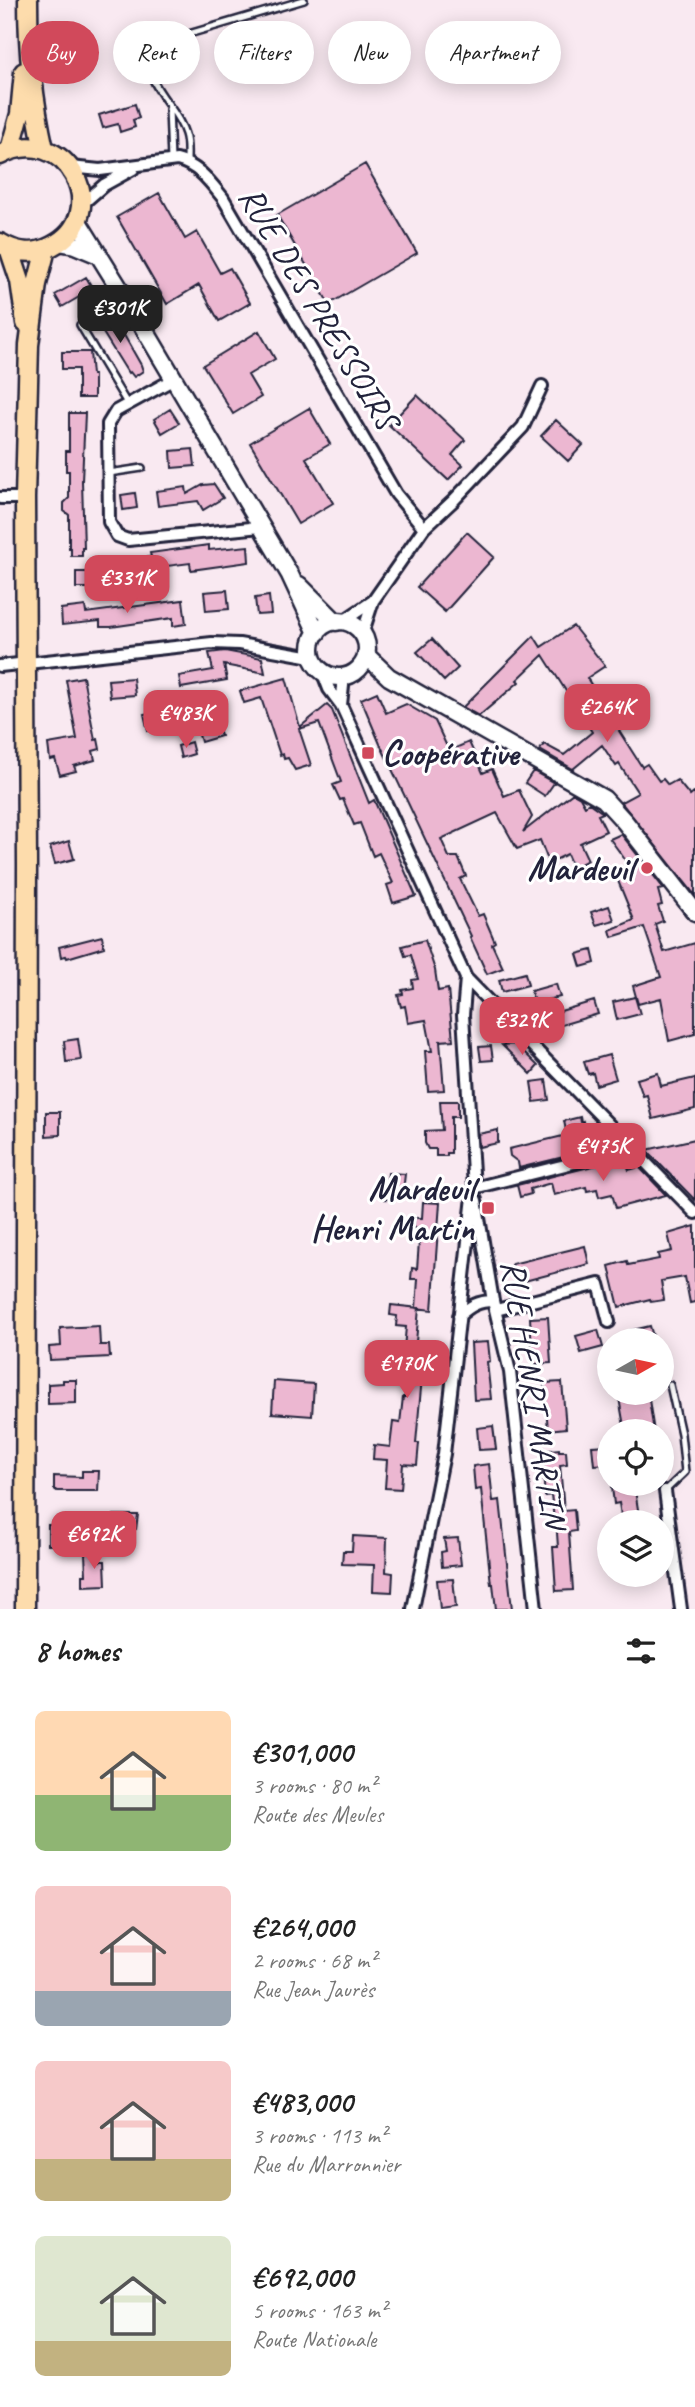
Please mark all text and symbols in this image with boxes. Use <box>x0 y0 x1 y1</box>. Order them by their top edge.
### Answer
chip: Buy <box>21 21 99 84</box>
chip: Rent <box>113 21 200 84</box>
chip: Filters <box>214 21 314 84</box>
chip: New <box>328 21 411 84</box>
chip: Apartment <box>425 21 561 84</box>
street label: RUE DES PRESSOIRS <box>229 178 412 442</box>
pin: €301K <box>71 286 169 345</box>
text: €301K <box>93 293 147 322</box>
pin: €331K <box>78 556 176 615</box>
text: €331K <box>100 563 154 592</box>
pin: €264K <box>558 684 656 744</box>
pin: €483K <box>137 690 235 750</box>
text: €264K <box>580 692 634 721</box>
text: €483K <box>159 698 213 727</box>
place label: Coopérative <box>382 731 521 776</box>
marker: Coopérative <box>360 745 376 761</box>
place label: Mardeuil <box>527 846 640 891</box>
marker: Mardeuil <box>639 860 655 876</box>
pin: €329K <box>473 998 571 1057</box>
text: €329K <box>496 1005 548 1034</box>
pin: €475K <box>554 1124 652 1183</box>
text: €475K <box>577 1131 629 1160</box>
place label: Mardeuil Henri Martin <box>311 1166 481 1251</box>
marker: Mardeuil Henri Martin <box>480 1200 496 1216</box>
street label: RUE HENRI MARTIN <box>491 1257 578 1536</box>
north arrow <box>597 1328 674 1405</box>
map controls <box>597 1328 674 1587</box>
pin: €170K <box>358 1340 456 1400</box>
text: €170K <box>381 1348 434 1377</box>
button: locate <box>597 1419 674 1496</box>
button: layers <box>597 1510 674 1587</box>
pin: €692K <box>45 1512 143 1571</box>
text: €692K <box>67 1519 121 1548</box>
text: 8 homes <box>35 1632 120 1670</box>
icon: filters <box>622 1632 660 1670</box>
text: €301,000 <box>252 1733 352 1771</box>
icon: home <box>91 1739 175 1823</box>
text: 3 rooms · 80 m² <box>252 1771 376 1800</box>
text: Route des Meules <box>252 1800 383 1829</box>
text: €264,000 <box>252 1908 353 1946</box>
icon: home <box>91 1914 175 1998</box>
text: 2 rooms · 68 m² <box>252 1946 376 1975</box>
text: Rue Jean Jaurès <box>252 1975 374 2004</box>
text: €483,000 <box>252 2083 352 2121</box>
icon: home <box>91 2089 175 2173</box>
text: 3 rooms · 113 m² <box>252 2121 387 2150</box>
text: Rue du Marronnier <box>252 2150 400 2179</box>
text: €692,000 <box>252 2258 353 2296</box>
icon: home <box>91 2264 175 2348</box>
text: 5 rooms · 163 m² <box>252 2296 387 2325</box>
text: Route Nationale <box>252 2325 376 2354</box>

